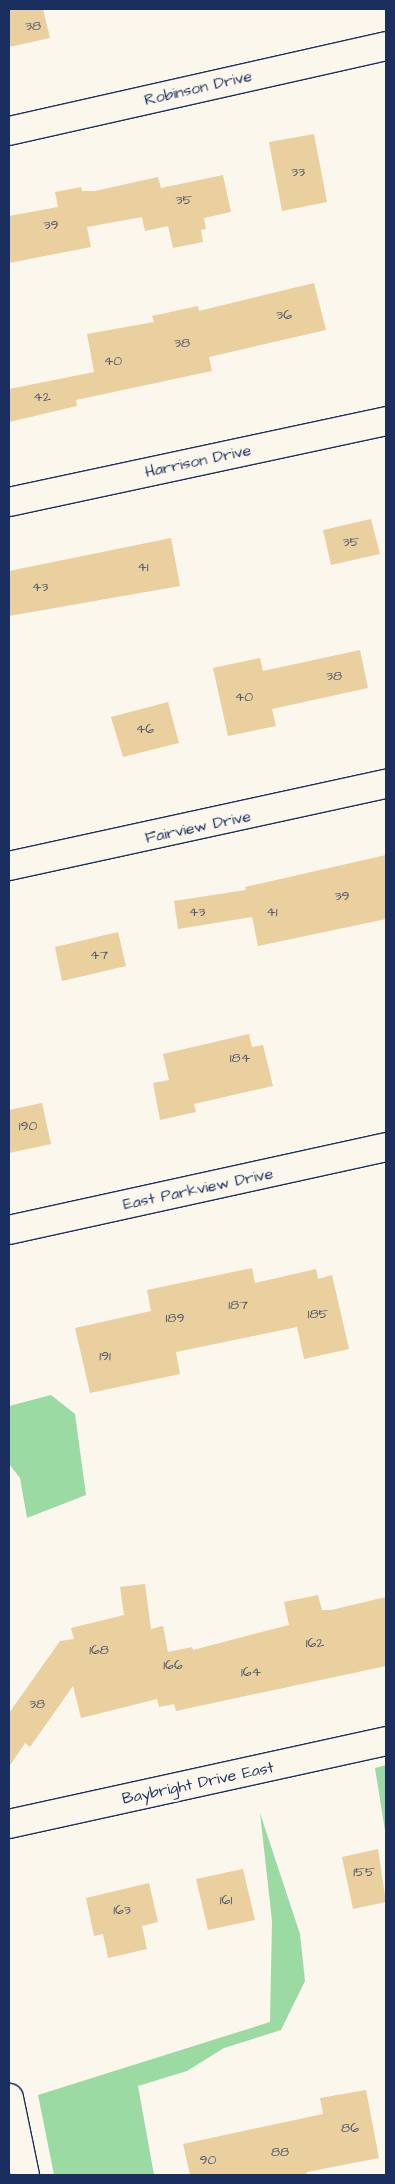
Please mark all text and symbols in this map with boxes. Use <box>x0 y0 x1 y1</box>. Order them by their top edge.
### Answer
house number: 38 <box>25 18 41 34</box>
street label: Robinson Drive <box>142 66 254 110</box>
house number: 33 <box>291 164 305 180</box>
house number: 35 <box>175 192 193 208</box>
house number: 39 <box>43 217 59 233</box>
house number: 36 <box>276 307 292 323</box>
house number: 38 <box>174 335 190 351</box>
house number: 40 <box>104 353 122 369</box>
house number: 42 <box>33 389 51 405</box>
street label: Harrison Drive <box>143 440 253 482</box>
house number: 35 <box>342 534 360 550</box>
house number: 41 <box>137 559 149 575</box>
house number: 43 <box>32 579 48 595</box>
house number: 38 <box>326 668 342 684</box>
house number: 40 <box>235 689 253 705</box>
house number: 46 <box>136 721 154 737</box>
street label: Fairview Drive <box>143 806 253 848</box>
house number: 39 <box>334 888 350 904</box>
house number: 43 <box>189 904 205 920</box>
house number: 41 <box>266 904 278 920</box>
house number: 47 <box>90 947 108 963</box>
house number: 184 <box>230 1050 250 1066</box>
house number: 190 <box>19 1118 37 1134</box>
street label: East Parkview Drive <box>121 1164 275 1214</box>
house number: 187 <box>228 1297 248 1313</box>
house number: 185 <box>308 1306 328 1322</box>
house number: 189 <box>166 1310 184 1326</box>
house number: 191 <box>99 1348 111 1364</box>
house number: 162 <box>306 1635 324 1651</box>
house number: 168 <box>89 1642 109 1658</box>
house number: 166 <box>163 1657 183 1673</box>
house number: 164 <box>241 1664 261 1680</box>
house number: 38 <box>29 1696 45 1712</box>
street label: Baybright Drive East <box>120 1758 276 1808</box>
house number: 155 <box>353 1864 375 1880</box>
house number: 161 <box>220 1892 232 1908</box>
house number: 163 <box>113 1902 131 1918</box>
house number: 86 <box>341 2120 359 2136</box>
house number: 88 <box>271 2144 289 2160</box>
house number: 90 <box>200 2152 216 2168</box>

